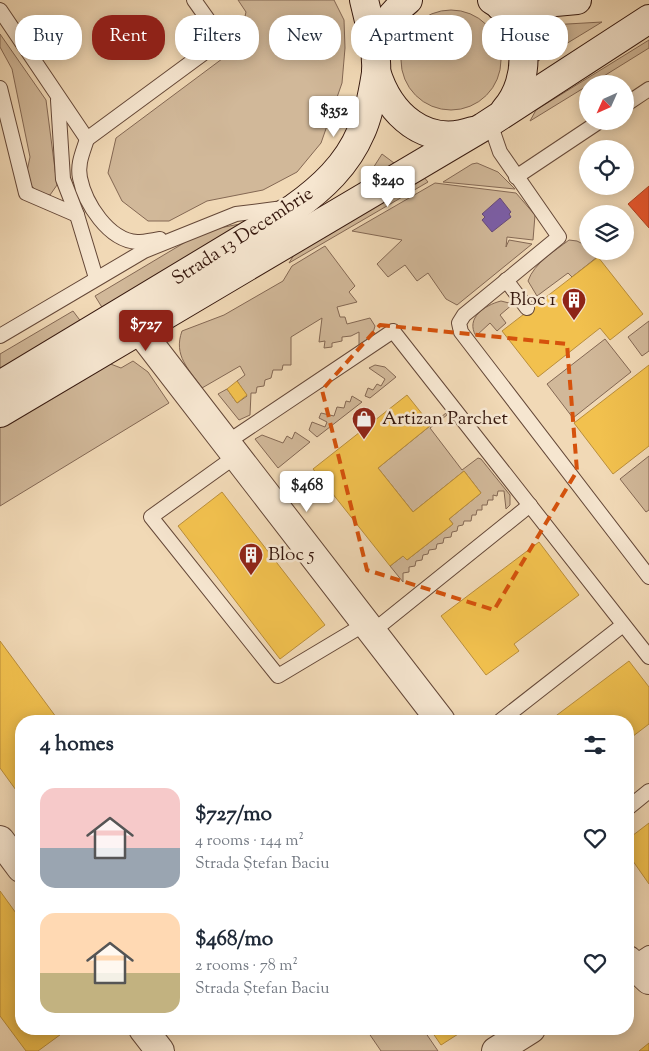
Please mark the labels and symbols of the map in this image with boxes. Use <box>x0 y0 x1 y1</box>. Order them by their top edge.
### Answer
north arrow <box>579 75 634 130</box>
pin: $352 <box>304 96 364 138</box>
pin: $240 <box>358 166 418 208</box>
street label: Strada 13 Decembrie <box>167 181 319 293</box>
place label: Bloc 1 <box>510 287 557 314</box>
building icon: Bloc 1 <box>561 287 587 321</box>
pin: $727 <box>116 310 176 352</box>
shop icon: Artizan Parchet <box>351 406 377 440</box>
place label: Artizan Parchet <box>382 406 509 433</box>
pin: $468 <box>277 470 337 513</box>
building icon: Bloc 5 <box>238 542 264 576</box>
place label: Bloc 5 <box>268 542 315 569</box>

